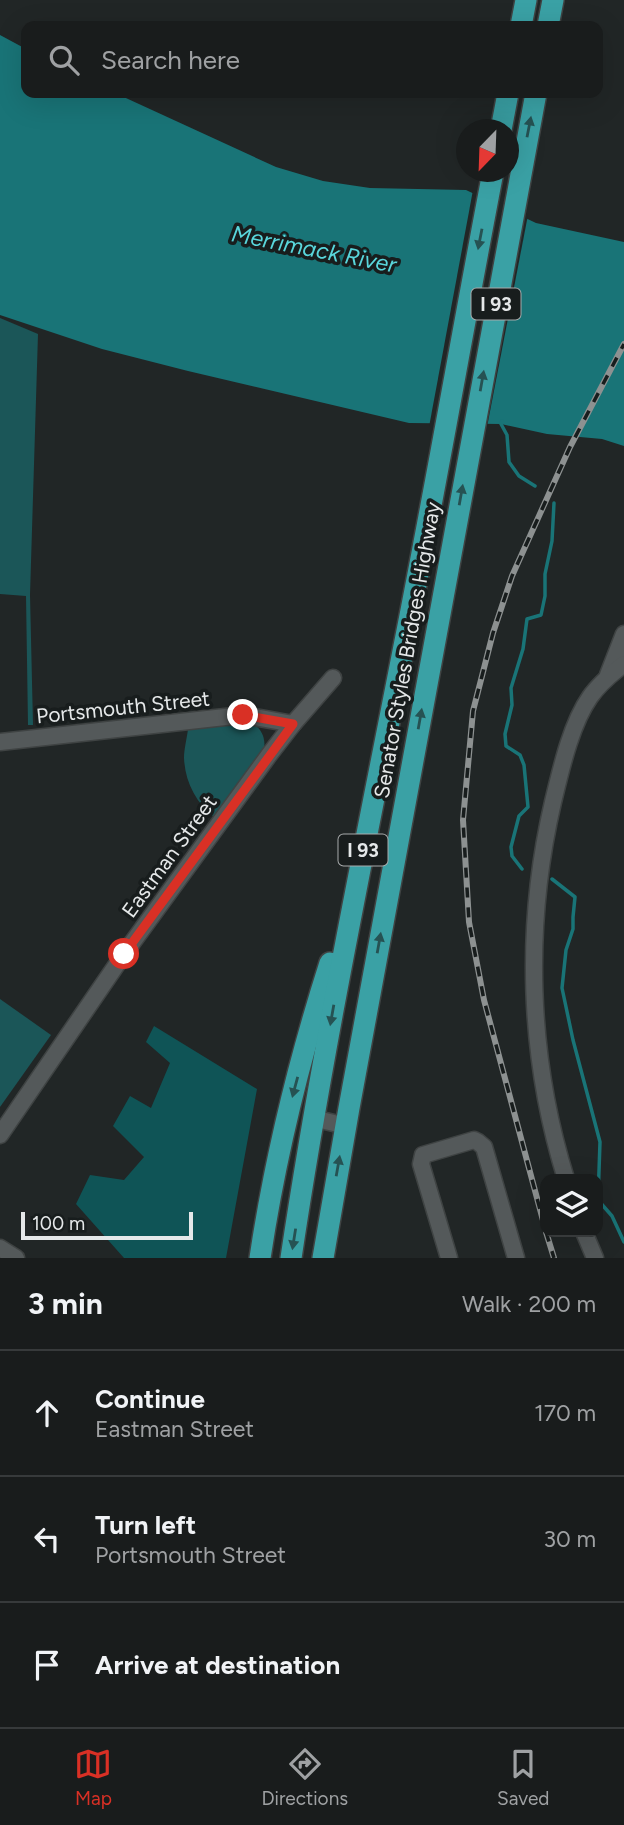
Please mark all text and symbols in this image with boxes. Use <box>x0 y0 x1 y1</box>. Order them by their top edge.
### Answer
search box <box>21 21 603 98</box>
icon: search <box>45 41 83 79</box>
text: Search here <box>101 44 240 76</box>
one-way arrow <box>524 116 535 138</box>
north arrow <box>456 119 519 182</box>
water label: Merrimack River <box>229 219 400 279</box>
one-way arrow <box>475 228 486 250</box>
road number: I 93 <box>472 288 520 320</box>
one-way arrow <box>477 370 488 392</box>
one-way arrow <box>455 484 466 506</box>
street label: Senator Styles Bridges Highway <box>369 500 445 800</box>
street label: Portsmouth Street <box>35 685 211 729</box>
route end <box>227 699 258 730</box>
one-way arrow <box>414 708 425 730</box>
street label: Eastman Street <box>116 790 222 922</box>
road number: I 93 <box>338 834 388 866</box>
one-way arrow <box>374 932 385 954</box>
route start <box>108 938 139 969</box>
one-way arrow <box>326 1004 337 1026</box>
one-way arrow <box>289 1077 299 1098</box>
one-way arrow <box>333 1155 344 1177</box>
map controls <box>540 1174 603 1237</box>
button: layers <box>540 1174 603 1237</box>
scale bar <box>21 1209 192 1241</box>
text: 100 m <box>32 1212 85 1235</box>
one-way arrow <box>288 1228 299 1250</box>
text: 3 min <box>28 1285 103 1322</box>
text: Walk · 200 m <box>462 1290 596 1318</box>
text: Continue <box>95 1383 205 1415</box>
icon: ahead <box>28 1394 66 1432</box>
text: 170 m <box>534 1399 596 1427</box>
text: Eastman Street <box>95 1415 254 1443</box>
text: Turn left <box>95 1509 196 1541</box>
icon: left <box>28 1520 66 1558</box>
text: 30 m <box>543 1525 596 1553</box>
text: Portsmouth Street <box>95 1541 286 1569</box>
icon: arrive <box>28 1646 66 1684</box>
text: Arrive at destination <box>95 1649 340 1681</box>
tab: Map <box>74 1745 112 1810</box>
tab: Directions <box>261 1745 348 1810</box>
tab: Saved <box>497 1745 549 1810</box>

